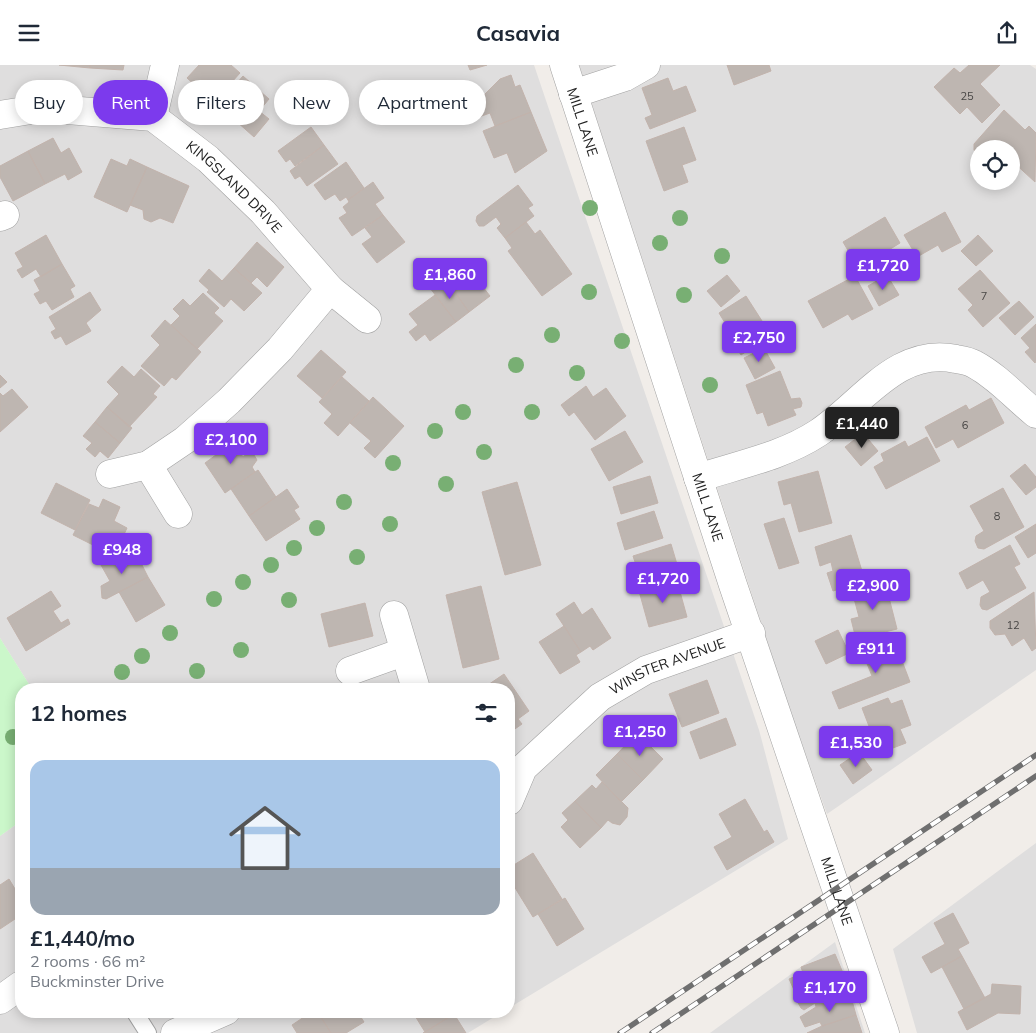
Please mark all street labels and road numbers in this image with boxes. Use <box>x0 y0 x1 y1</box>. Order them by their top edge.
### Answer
street label: MILL LANE <box>563 86 602 159</box>
street label: KINGSLAND DRIVE <box>183 137 286 236</box>
street label: MILL LANE <box>688 471 727 544</box>
street label: WINSTER AVENUE <box>606 634 728 699</box>
street label: MILL LANE <box>817 855 857 928</box>

